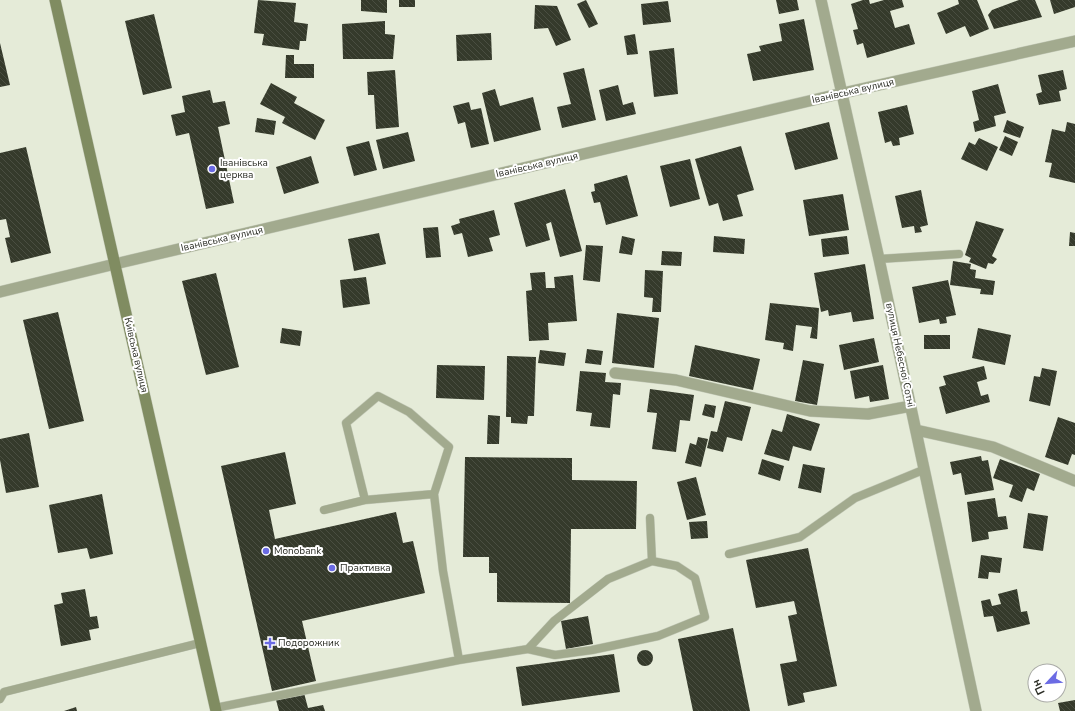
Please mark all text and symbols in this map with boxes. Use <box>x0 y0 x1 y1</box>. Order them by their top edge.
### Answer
street label: Іванівська вулиця <box>811 75 895 107</box>
street label: Іванівська вулиця <box>495 149 579 181</box>
place label: Іванівська церква <box>220 156 268 182</box>
marker: Іванівська церква <box>207 164 217 174</box>
street label: Іванівська вулиця <box>180 223 264 255</box>
street label: вулиця Небесної Сотні <box>882 302 918 408</box>
street label: Київська вулиця <box>121 316 151 394</box>
place label: Monobank <box>274 544 322 558</box>
marker: Monobank <box>261 546 271 556</box>
place label: Практивка <box>340 561 391 575</box>
marker: Практивка <box>327 563 337 573</box>
place label: Подорожник <box>278 636 340 650</box>
marker: Подорожник <box>265 638 275 648</box>
north arrow <box>1027 663 1067 703</box>
text: Пн <box>1028 677 1049 697</box>

